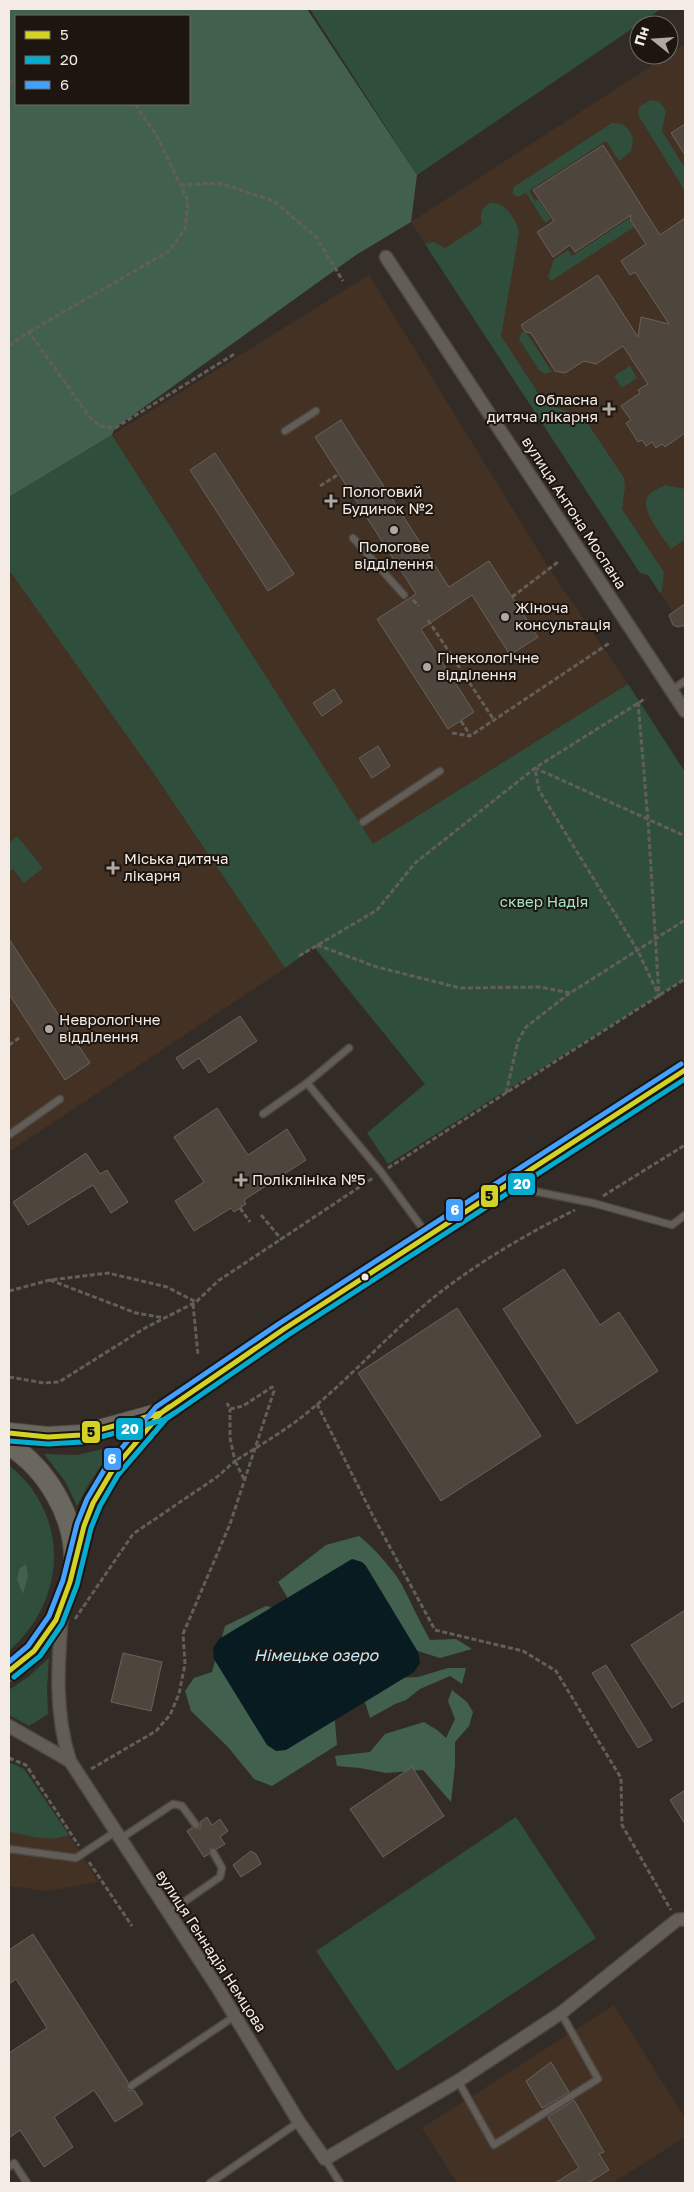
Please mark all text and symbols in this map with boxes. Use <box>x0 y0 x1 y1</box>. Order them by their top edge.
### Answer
legend <box>15 15 190 105</box>
north arrow <box>629 15 679 65</box>
text: Пн <box>630 24 652 48</box>
text: 5 <box>60 25 69 43</box>
text: 20 <box>60 50 78 68</box>
text: 6 <box>60 75 69 93</box>
place label: Обласна дитяча лікарня <box>487 390 598 425</box>
marker: Обласна дитяча лікарня <box>602 402 616 416</box>
street label: вулиця Антона Моспана <box>519 433 631 592</box>
place label: Пологовий Будинок №2 <box>342 482 433 517</box>
marker: Пологовий Будинок №2 <box>324 494 338 508</box>
marker: Пологове відділення <box>388 524 400 536</box>
place label: Пологове відділення <box>354 537 434 572</box>
place label: Жіноча консультація <box>515 598 611 633</box>
marker: Жіноча консультація <box>499 611 511 623</box>
place label: Гінекологічне відділення <box>437 648 540 683</box>
marker: Гінекологічне відділення <box>421 661 433 673</box>
place label: Міська дитяча лікарня <box>124 849 228 884</box>
marker: Міська дитяча лікарня <box>106 861 120 875</box>
park label: сквер Надія <box>500 892 588 910</box>
place label: Неврологічне відділення <box>59 1010 161 1045</box>
marker: Неврологічне відділення <box>43 1023 55 1035</box>
place label: Поліклініка №5 <box>252 1170 366 1188</box>
line badge: 20 <box>507 1172 536 1196</box>
marker: Поліклініка №5 <box>234 1173 248 1187</box>
text: 20 <box>513 1175 531 1192</box>
line badge: 5 <box>480 1184 499 1208</box>
text: 5 <box>485 1187 494 1204</box>
line badge: 6 <box>445 1198 464 1222</box>
text: 6 <box>451 1201 460 1218</box>
unlabelled marker <box>360 1272 370 1282</box>
line badge: 20 <box>115 1417 144 1441</box>
line badge: 5 <box>81 1420 101 1444</box>
text: 20 <box>121 1420 139 1437</box>
text: 5 <box>87 1423 96 1440</box>
line badge: 6 <box>103 1447 122 1471</box>
text: 6 <box>108 1450 117 1467</box>
water label: Німецьке озеро <box>254 1645 380 1665</box>
street label: вулиця Геннадія Немцова <box>153 1866 271 2035</box>

